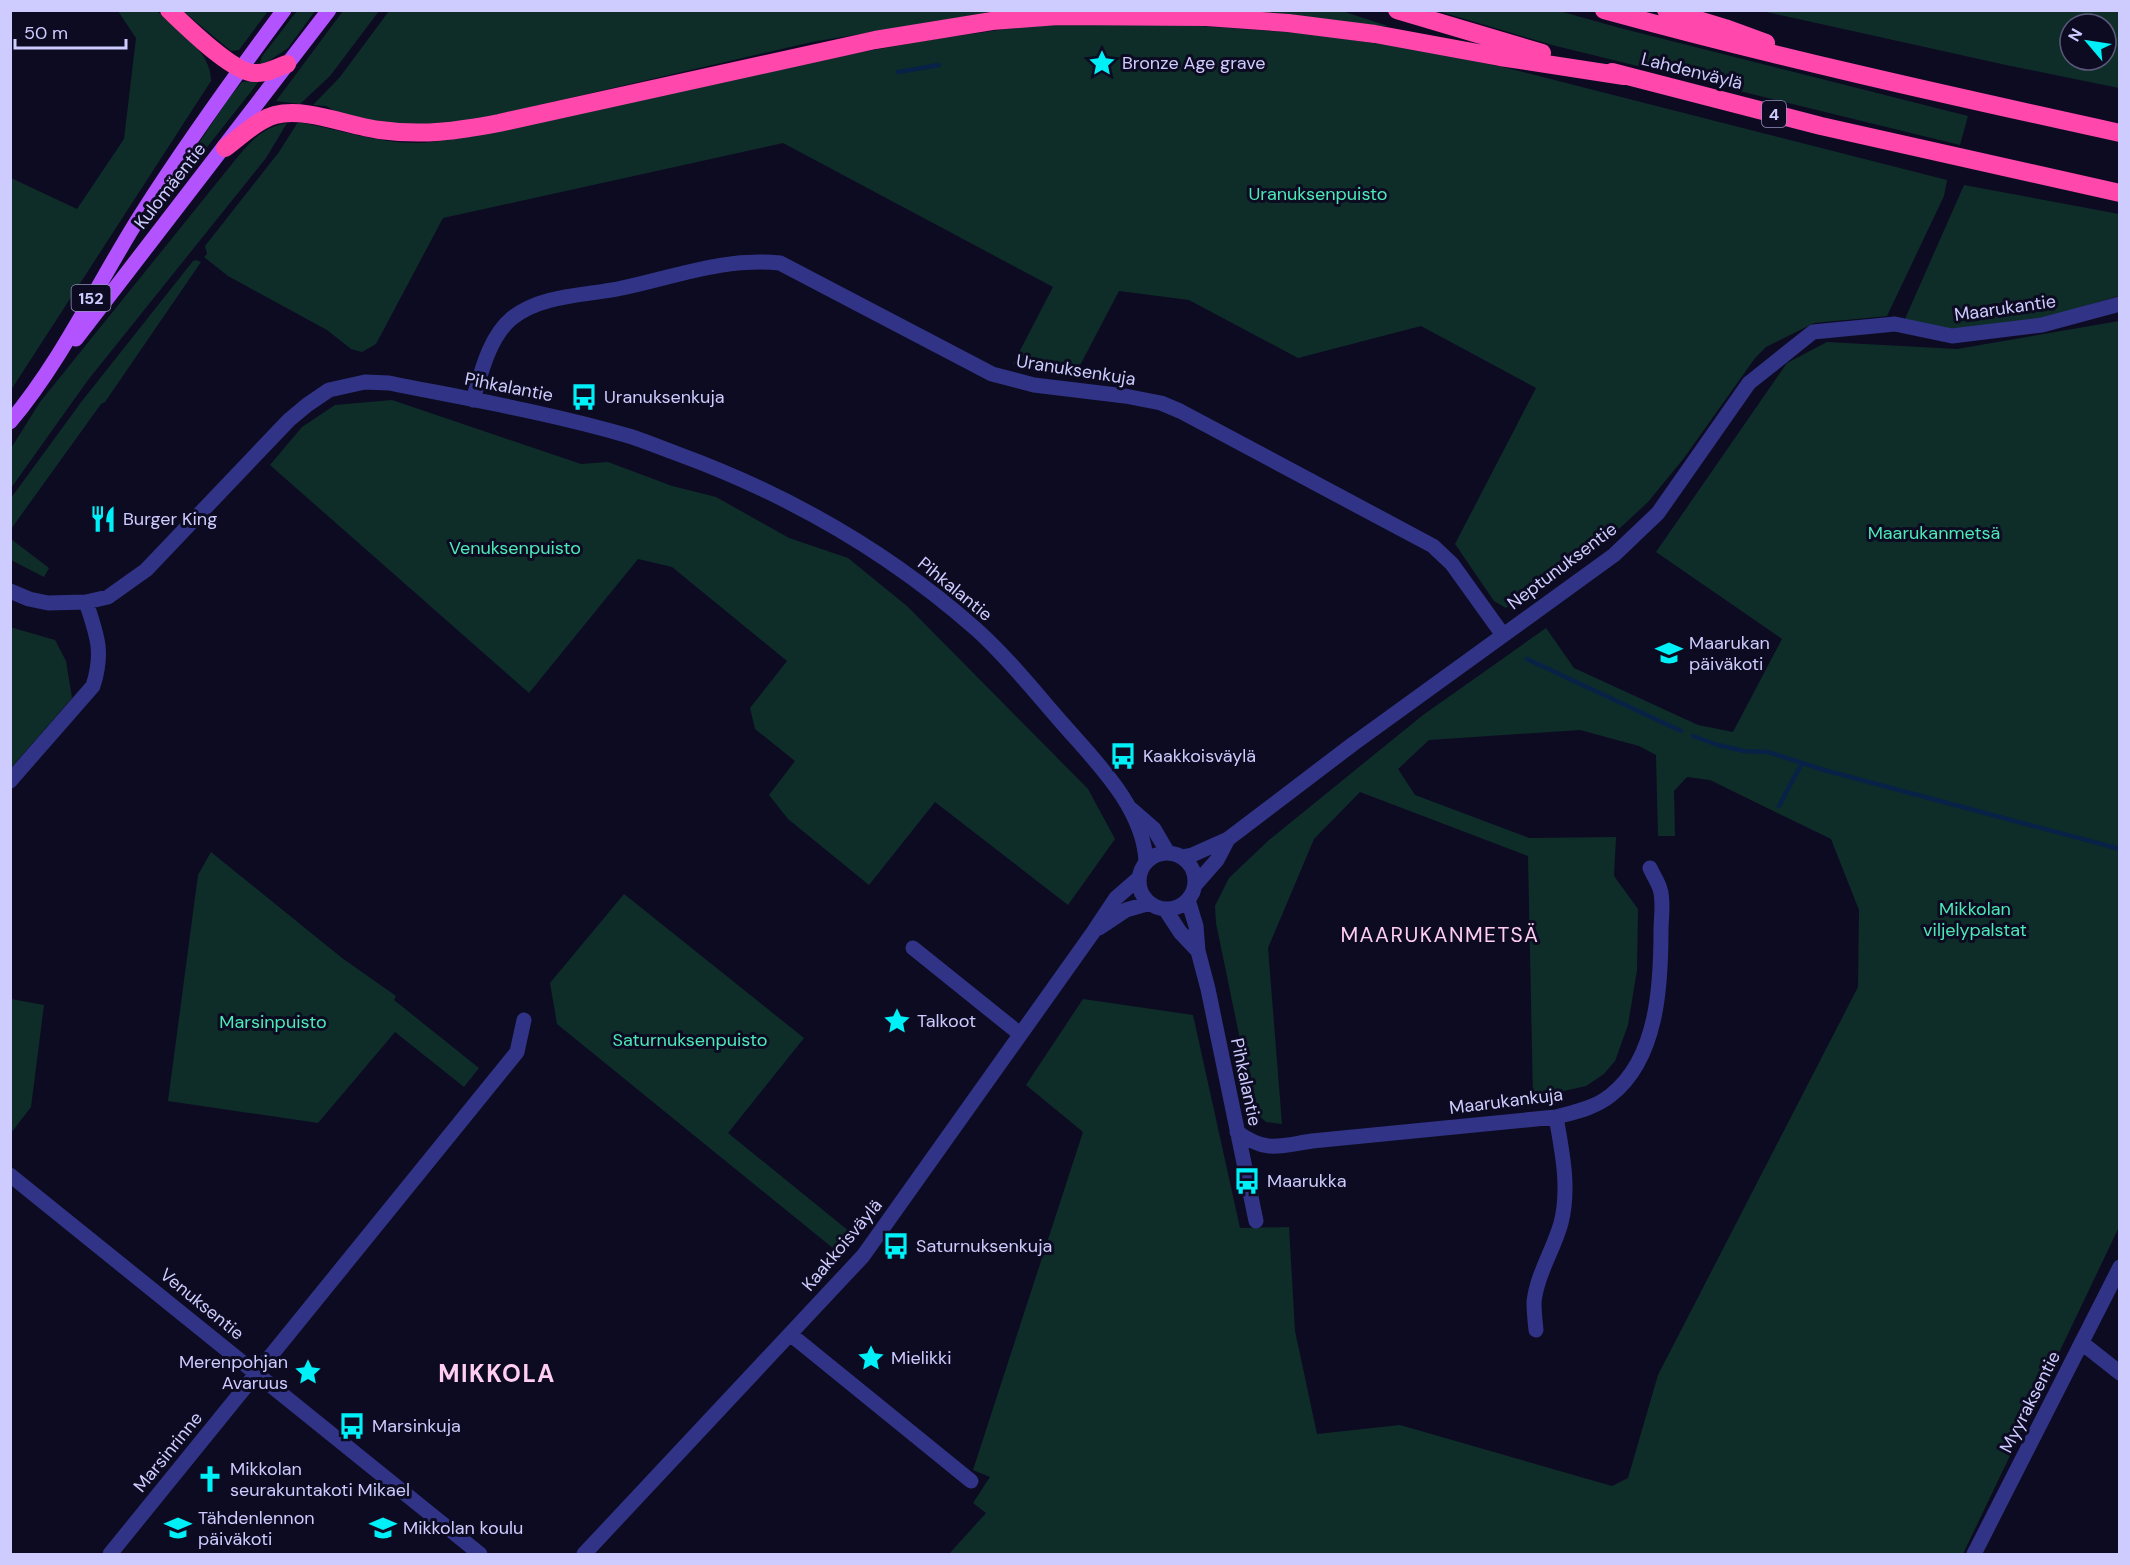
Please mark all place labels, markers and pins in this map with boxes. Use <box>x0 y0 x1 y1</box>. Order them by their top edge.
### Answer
place icon: Bronze Age grave <box>1087 48 1117 78</box>
place label: Bronze Age grave <box>1122 51 1266 75</box>
bus stop icon: Uranuksenkuja <box>569 382 599 412</box>
place label: Uranuksenkuja <box>604 385 725 409</box>
restaurant icon: Burger King <box>88 504 118 534</box>
place label: Burger King <box>123 507 217 531</box>
place label: Maarukan päiväkoti <box>1689 631 1770 676</box>
school or university icon: Maarukan päiväkoti <box>1654 638 1684 668</box>
bus stop icon: Kaakkoisväylä <box>1108 741 1138 771</box>
place label: Kaakkoisväylä <box>1143 744 1256 768</box>
place icon: Talkoot <box>882 1006 912 1036</box>
place label: Talkoot <box>917 1009 976 1033</box>
bus stop icon: Maarukka <box>1232 1166 1262 1196</box>
place label: Maarukka <box>1267 1169 1347 1193</box>
bus stop icon: Saturnuksenkuja <box>881 1231 911 1261</box>
place label: Saturnuksenkuja <box>916 1234 1052 1258</box>
place icon: Mielikki <box>856 1343 886 1373</box>
place label: Mielikki <box>891 1346 951 1370</box>
place label: Merenpohjan Avaruus <box>179 1350 288 1395</box>
place icon: Merenpohjan Avaruus <box>293 1357 323 1387</box>
bus stop icon: Marsinkuja <box>337 1411 367 1441</box>
place label: Marsinkuja <box>372 1414 461 1438</box>
place label: Mikkolan seurakuntakoti Mikael <box>230 1457 410 1502</box>
church icon: Mikkolan seurakuntakoti Mikael <box>195 1464 225 1494</box>
place label: Tähdenlennon päiväkoti <box>198 1506 315 1551</box>
school or university icon: Tähdenlennon päiväkoti <box>163 1513 193 1543</box>
school or university icon: Mikkolan koulu <box>368 1513 398 1543</box>
place label: Mikkolan koulu <box>403 1516 523 1540</box>

